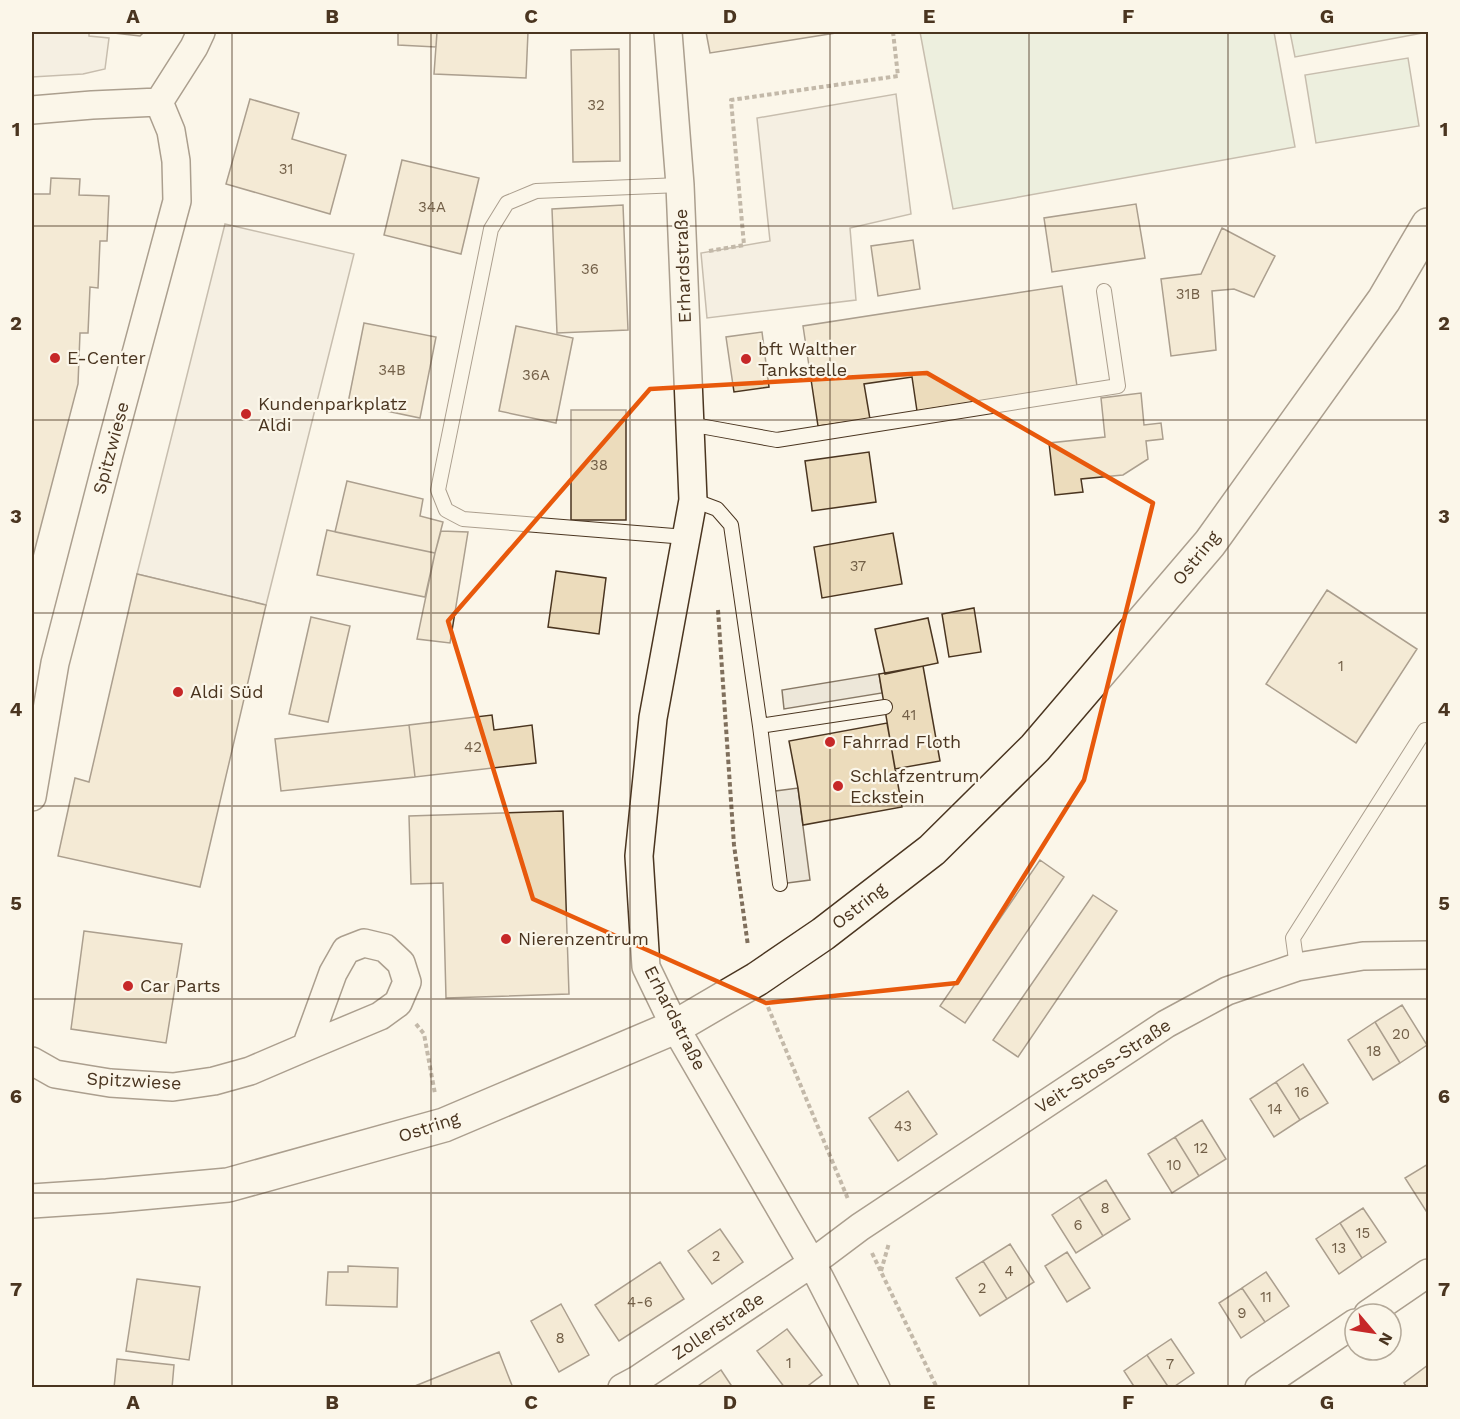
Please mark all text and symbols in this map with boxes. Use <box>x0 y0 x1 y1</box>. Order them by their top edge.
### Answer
text: A <box>126 4 140 28</box>
text: B <box>325 4 339 28</box>
text: C <box>524 4 538 28</box>
text: D <box>723 4 737 28</box>
text: E <box>923 4 935 28</box>
text: F <box>1122 4 1134 28</box>
text: G <box>1320 4 1334 28</box>
house number: 32 <box>587 96 605 114</box>
text: 1 <box>12 117 20 141</box>
text: 1 <box>1440 117 1448 141</box>
house number: 31 <box>279 160 293 178</box>
house number: 34A <box>418 198 446 216</box>
street label: Erhardstraße <box>670 209 695 324</box>
house number: 36 <box>581 260 599 278</box>
house number: 31B <box>1176 285 1200 303</box>
text: 2 <box>10 311 22 335</box>
text: 2 <box>1438 311 1450 335</box>
place label: bft Walther Tankstelle <box>758 338 857 380</box>
place label: E-Center <box>67 347 146 368</box>
marker: E-Center <box>48 351 62 365</box>
marker: bft Walther Tankstelle <box>739 352 753 366</box>
house number: 34B <box>378 361 406 379</box>
house number: 36A <box>522 366 550 384</box>
place label: Kundenparkplatz Aldi <box>258 393 407 435</box>
street label: Spitzwiese <box>88 399 133 496</box>
marker: Kundenparkplatz Aldi <box>239 407 253 421</box>
house number: 38 <box>590 456 608 474</box>
text: 3 <box>10 504 22 528</box>
text: 3 <box>1438 504 1450 528</box>
street label: Ostring <box>1168 526 1224 589</box>
house number: 37 <box>850 557 866 575</box>
house number: 1 <box>1338 657 1344 675</box>
place label: Aldi Süd <box>190 681 263 702</box>
marker: Aldi Süd <box>171 685 185 699</box>
text: 4 <box>10 697 23 721</box>
text: 4 <box>1438 697 1451 721</box>
house number: 41 <box>902 706 916 724</box>
place label: Fahrrad Floth <box>842 731 961 752</box>
marker: Fahrrad Floth <box>823 735 837 749</box>
house number: 42 <box>464 738 482 756</box>
place label: Schlafzentrum Eckstein <box>850 765 979 807</box>
marker: Schlafzentrum Eckstein <box>831 779 845 793</box>
street label: Ostring <box>827 878 890 933</box>
text: 5 <box>10 891 22 915</box>
text: 5 <box>1438 891 1450 915</box>
place label: Nierenzentrum <box>518 928 649 949</box>
marker: Nierenzentrum <box>499 932 513 946</box>
street label: Erhardstraße <box>640 962 711 1073</box>
place label: Car Parts <box>140 975 221 996</box>
marker: Car Parts <box>121 979 135 993</box>
street label: Veit-Stoss-Straße <box>1031 1014 1175 1117</box>
house number: 20 <box>1392 1025 1410 1043</box>
house number: 18 <box>1366 1042 1382 1060</box>
street label: Spitzwiese <box>86 1068 182 1093</box>
house number: 16 <box>1295 1083 1309 1101</box>
text: 6 <box>10 1084 22 1108</box>
text: 6 <box>1438 1084 1450 1108</box>
house number: 14 <box>1267 1100 1283 1118</box>
street label: Ostring <box>395 1107 463 1146</box>
house number: 43 <box>894 1117 912 1135</box>
house number: 12 <box>1194 1139 1208 1157</box>
house number: 10 <box>1166 1156 1182 1174</box>
house number: 8 <box>1100 1199 1110 1217</box>
house number: 6 <box>1073 1216 1083 1234</box>
house number: 15 <box>1356 1224 1370 1242</box>
house number: 13 <box>1332 1239 1346 1257</box>
house number: 2 <box>712 1247 720 1265</box>
house number: 4 <box>1004 1262 1014 1280</box>
text: 7 <box>10 1277 22 1301</box>
text: 7 <box>1438 1277 1450 1301</box>
house number: 2 <box>978 1279 986 1297</box>
street label: Zollerstraße <box>668 1287 767 1364</box>
house number: 11 <box>1260 1288 1272 1306</box>
house number: 4-6 <box>627 1293 653 1311</box>
north arrow <box>1343 1302 1403 1362</box>
house number: 9 <box>1237 1304 1247 1322</box>
house number: 8 <box>555 1329 565 1347</box>
text: N <box>1374 1329 1397 1349</box>
house number: 1 <box>786 1354 792 1372</box>
house number: 7 <box>1166 1355 1174 1373</box>
text: A <box>126 1390 140 1414</box>
text: B <box>325 1390 339 1414</box>
text: C <box>524 1390 538 1414</box>
text: D <box>723 1390 737 1414</box>
text: E <box>923 1390 935 1414</box>
text: F <box>1122 1390 1134 1414</box>
text: G <box>1320 1390 1334 1414</box>

